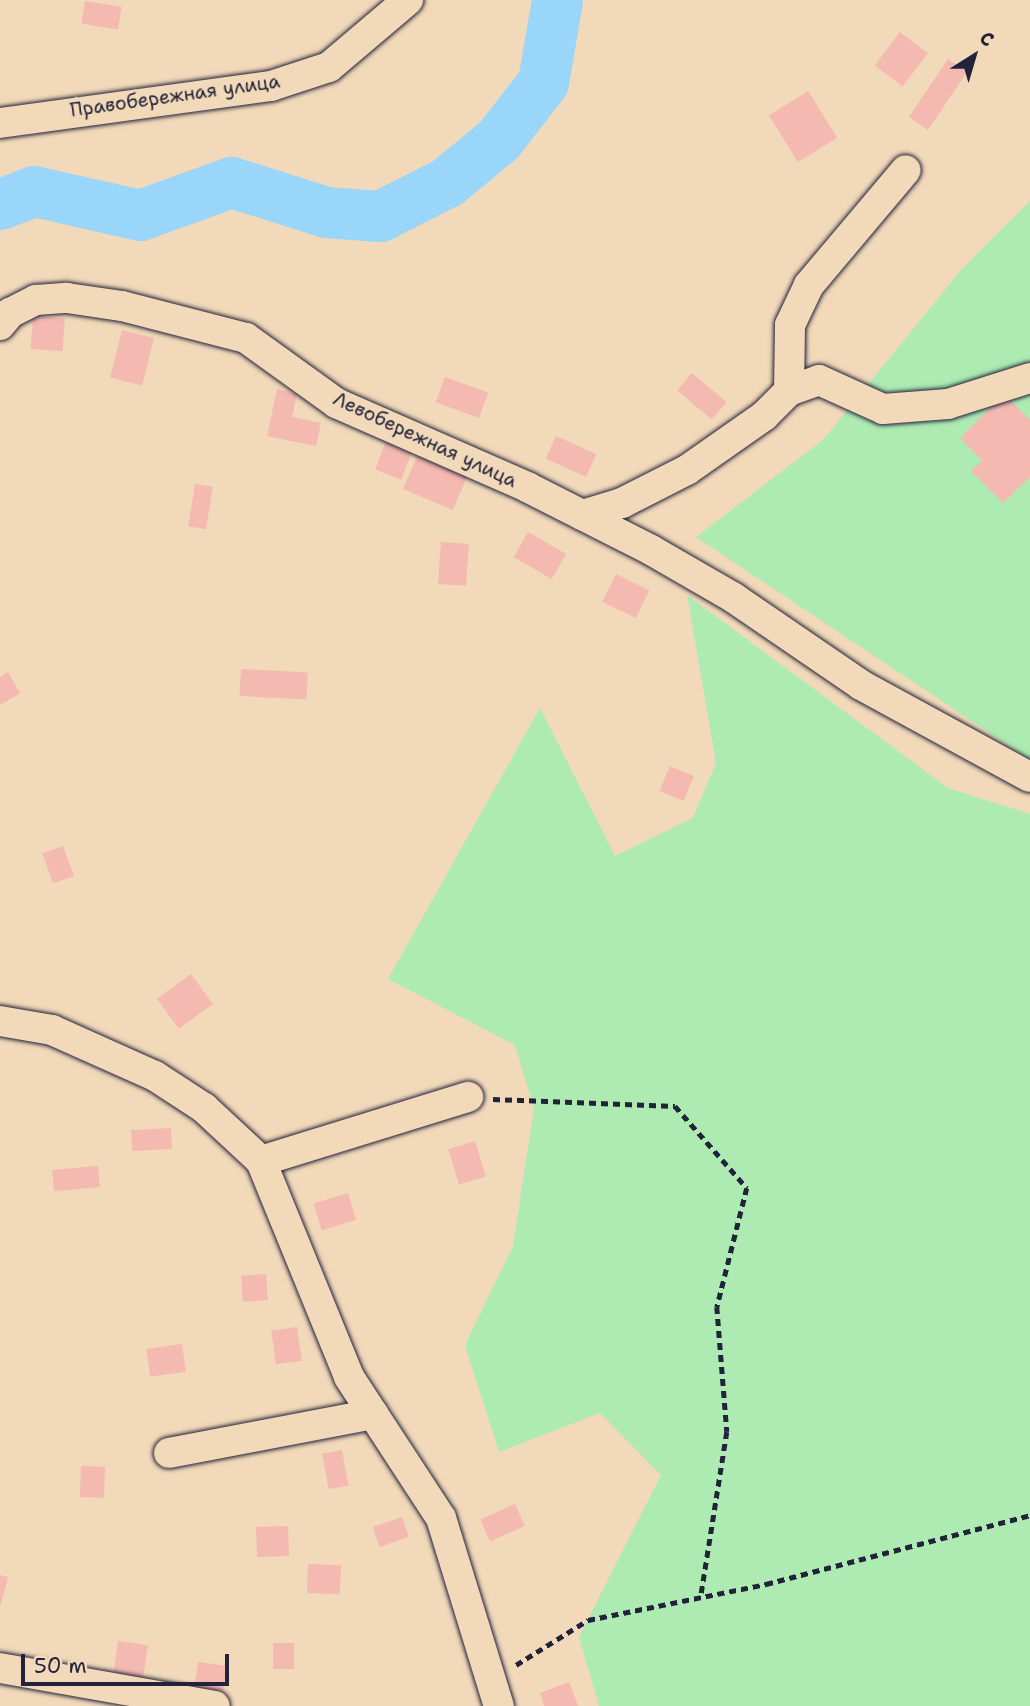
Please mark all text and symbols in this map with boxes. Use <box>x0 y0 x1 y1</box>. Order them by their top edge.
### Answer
north arrow <box>939 21 1009 91</box>
text: С <box>975 25 999 52</box>
street label: Правобережная улица <box>69 70 281 122</box>
street label: Левобережная улица <box>330 387 520 493</box>
scale bar <box>24 1640 233 1684</box>
text: 50 m <box>34 1652 87 1680</box>

